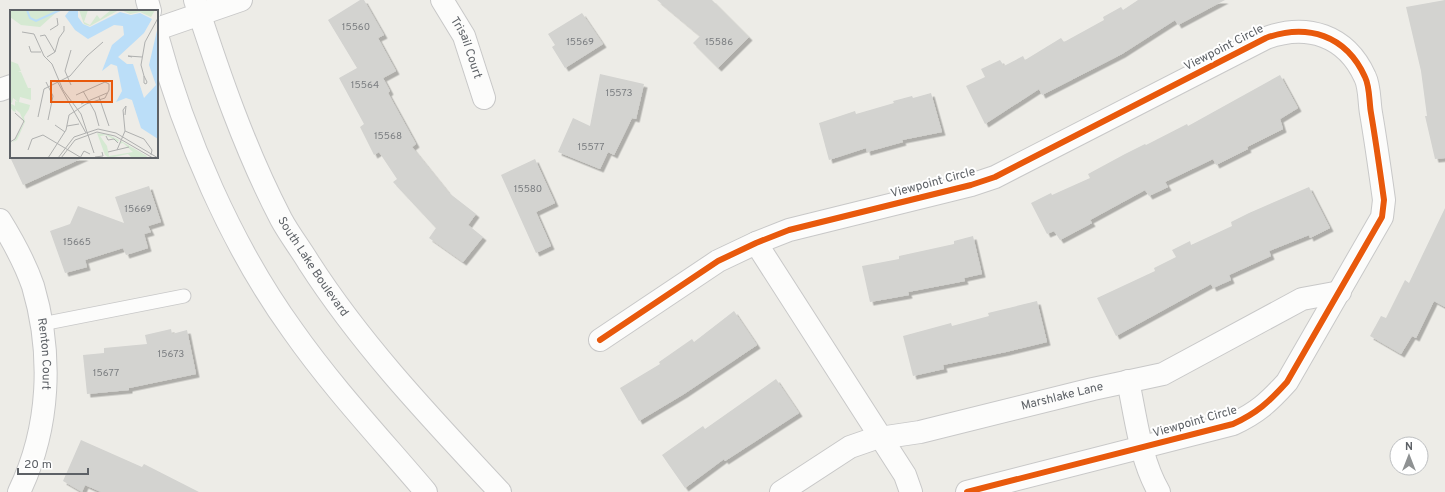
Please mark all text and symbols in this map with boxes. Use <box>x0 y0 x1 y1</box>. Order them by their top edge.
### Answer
inset map <box>10 10 158 158</box>
street label: Trisail Court <box>446 14 485 81</box>
house number: 15560 <box>342 21 370 34</box>
street label: Viewpoint Circle <box>1182 21 1266 75</box>
house number: 15569 <box>566 36 594 49</box>
house number: 15586 <box>705 36 733 49</box>
house number: 15564 <box>351 79 379 92</box>
house number: 15573 <box>605 87 633 100</box>
house number: 15568 <box>374 130 402 143</box>
house number: 15577 <box>578 141 604 154</box>
street label: Viewpoint Circle <box>889 164 977 202</box>
house number: 15580 <box>514 183 542 196</box>
house number: 15669 <box>124 203 152 216</box>
street label: South Lake Boulevard <box>273 214 352 320</box>
house number: 15665 <box>63 236 91 249</box>
street label: Renton Court <box>33 317 54 390</box>
house number: 15673 <box>158 348 184 361</box>
house number: 15677 <box>93 367 119 380</box>
street label: Marshlake Lane <box>1020 379 1105 415</box>
street label: Viewpoint Circle <box>1151 402 1239 442</box>
north arrow <box>1389 436 1429 476</box>
text: N <box>1405 440 1413 454</box>
scale bar <box>18 450 88 476</box>
text: 20 m <box>24 457 52 473</box>

